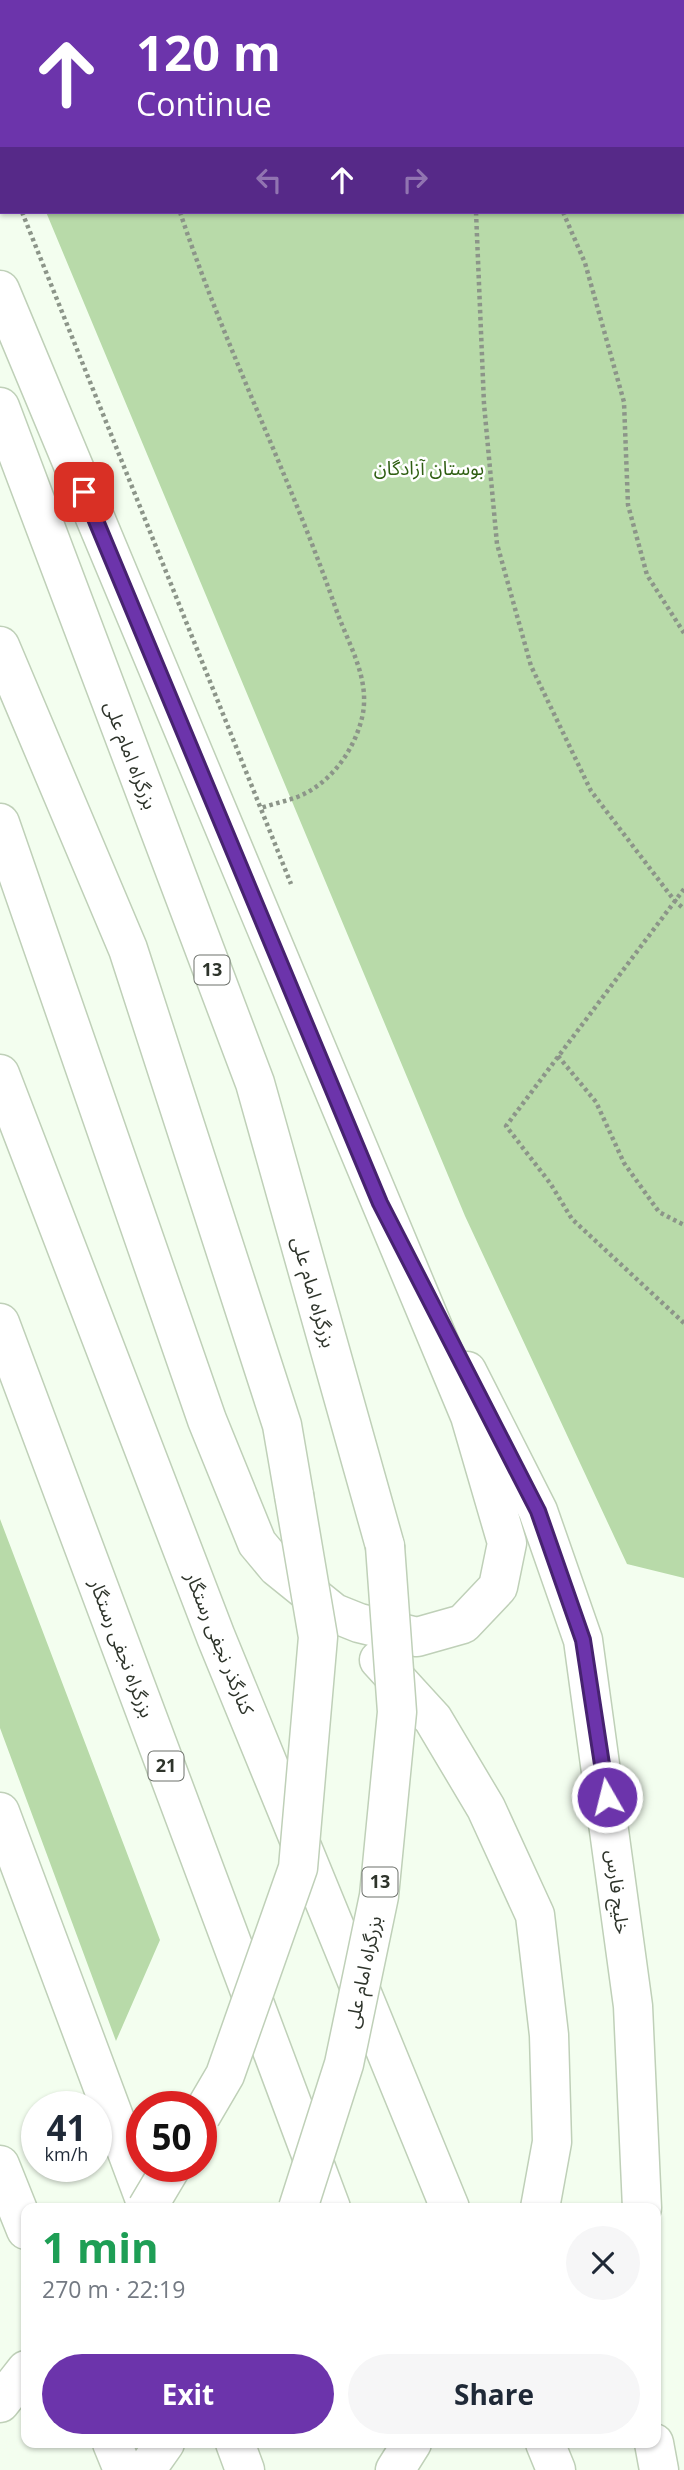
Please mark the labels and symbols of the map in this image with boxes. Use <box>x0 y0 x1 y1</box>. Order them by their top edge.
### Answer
park label: بوستان آزادگان <box>374 455 484 481</box>
pin <box>54 462 114 522</box>
street label: بزرگراه امام علی <box>97 697 164 814</box>
road number: 13 <box>194 956 230 985</box>
street label: بزرگراه امام علی <box>284 1233 342 1351</box>
street label: کنارگذر نجفی رستگار <box>179 1567 261 1719</box>
street label: بزرگراه نجفی رستگار <box>83 1574 160 1721</box>
road number: 21 <box>148 1751 184 1780</box>
position arrow <box>570 1760 644 1834</box>
street label: خلیج فارس <box>598 1848 636 1936</box>
road number: 13 <box>362 1868 398 1896</box>
street label: بزرگراه امام علی <box>338 1913 390 2031</box>
speed limit sign: 50 <box>126 2091 217 2182</box>

